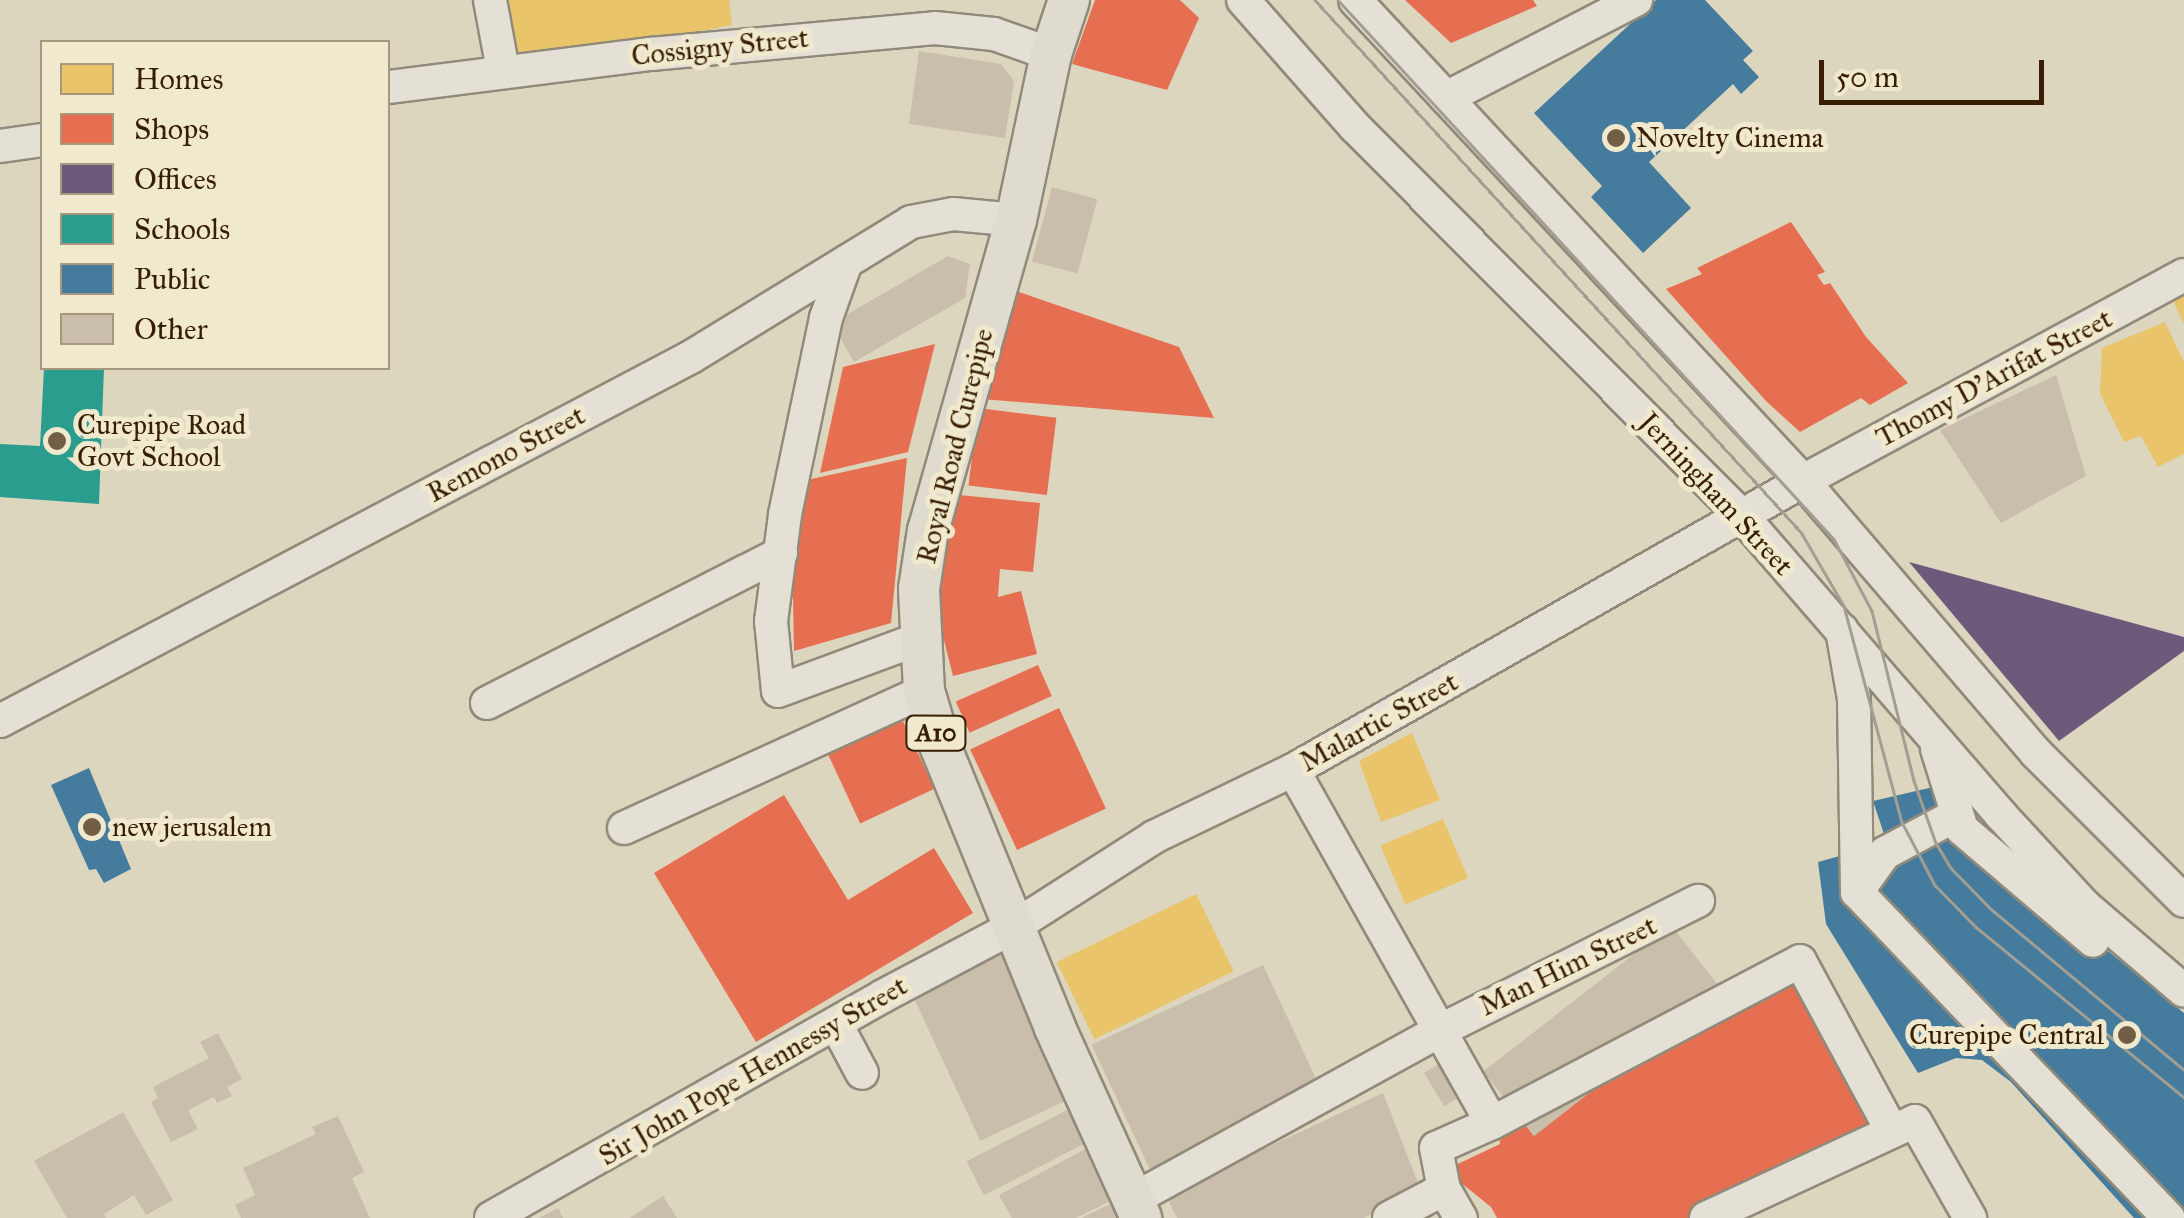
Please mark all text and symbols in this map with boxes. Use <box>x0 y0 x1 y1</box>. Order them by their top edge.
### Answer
street label: Cossigny Street <box>630 21 810 73</box>
legend <box>40 40 390 370</box>
scale bar <box>1824 40 2049 102</box>
text: 50 m <box>1836 59 1899 95</box>
text: Homes <box>134 61 223 97</box>
text: Shops <box>134 111 209 147</box>
place label: Novelty Cinema <box>1636 121 1824 155</box>
marker: Novelty Cinema <box>1605 127 1627 149</box>
text: Offices <box>134 161 217 197</box>
text: Schools <box>134 211 230 247</box>
text: Public <box>134 261 210 297</box>
street label: Thomy D'Arifat Street <box>1870 301 2118 455</box>
text: Other <box>134 311 208 347</box>
street label: Royal Road Curepipe <box>910 325 1000 567</box>
street label: Remono Street <box>421 398 591 510</box>
street label: Jerningham Street <box>1632 406 1800 582</box>
place label: Curepipe Road Govt School <box>77 408 246 474</box>
marker: Curepipe Road Govt School <box>46 430 68 452</box>
street label: Malartic Street <box>1294 665 1464 779</box>
road number: A10 <box>904 713 968 753</box>
place label: new jerusalem <box>112 810 272 844</box>
marker: new jerusalem <box>81 816 103 838</box>
street label: Man Him Street <box>1474 909 1662 1023</box>
street label: Sir John Pope Hennessy Street <box>593 969 913 1173</box>
place label: Curepipe Central <box>1909 1018 2104 1052</box>
marker: Curepipe Central <box>2114 1022 2140 1048</box>

